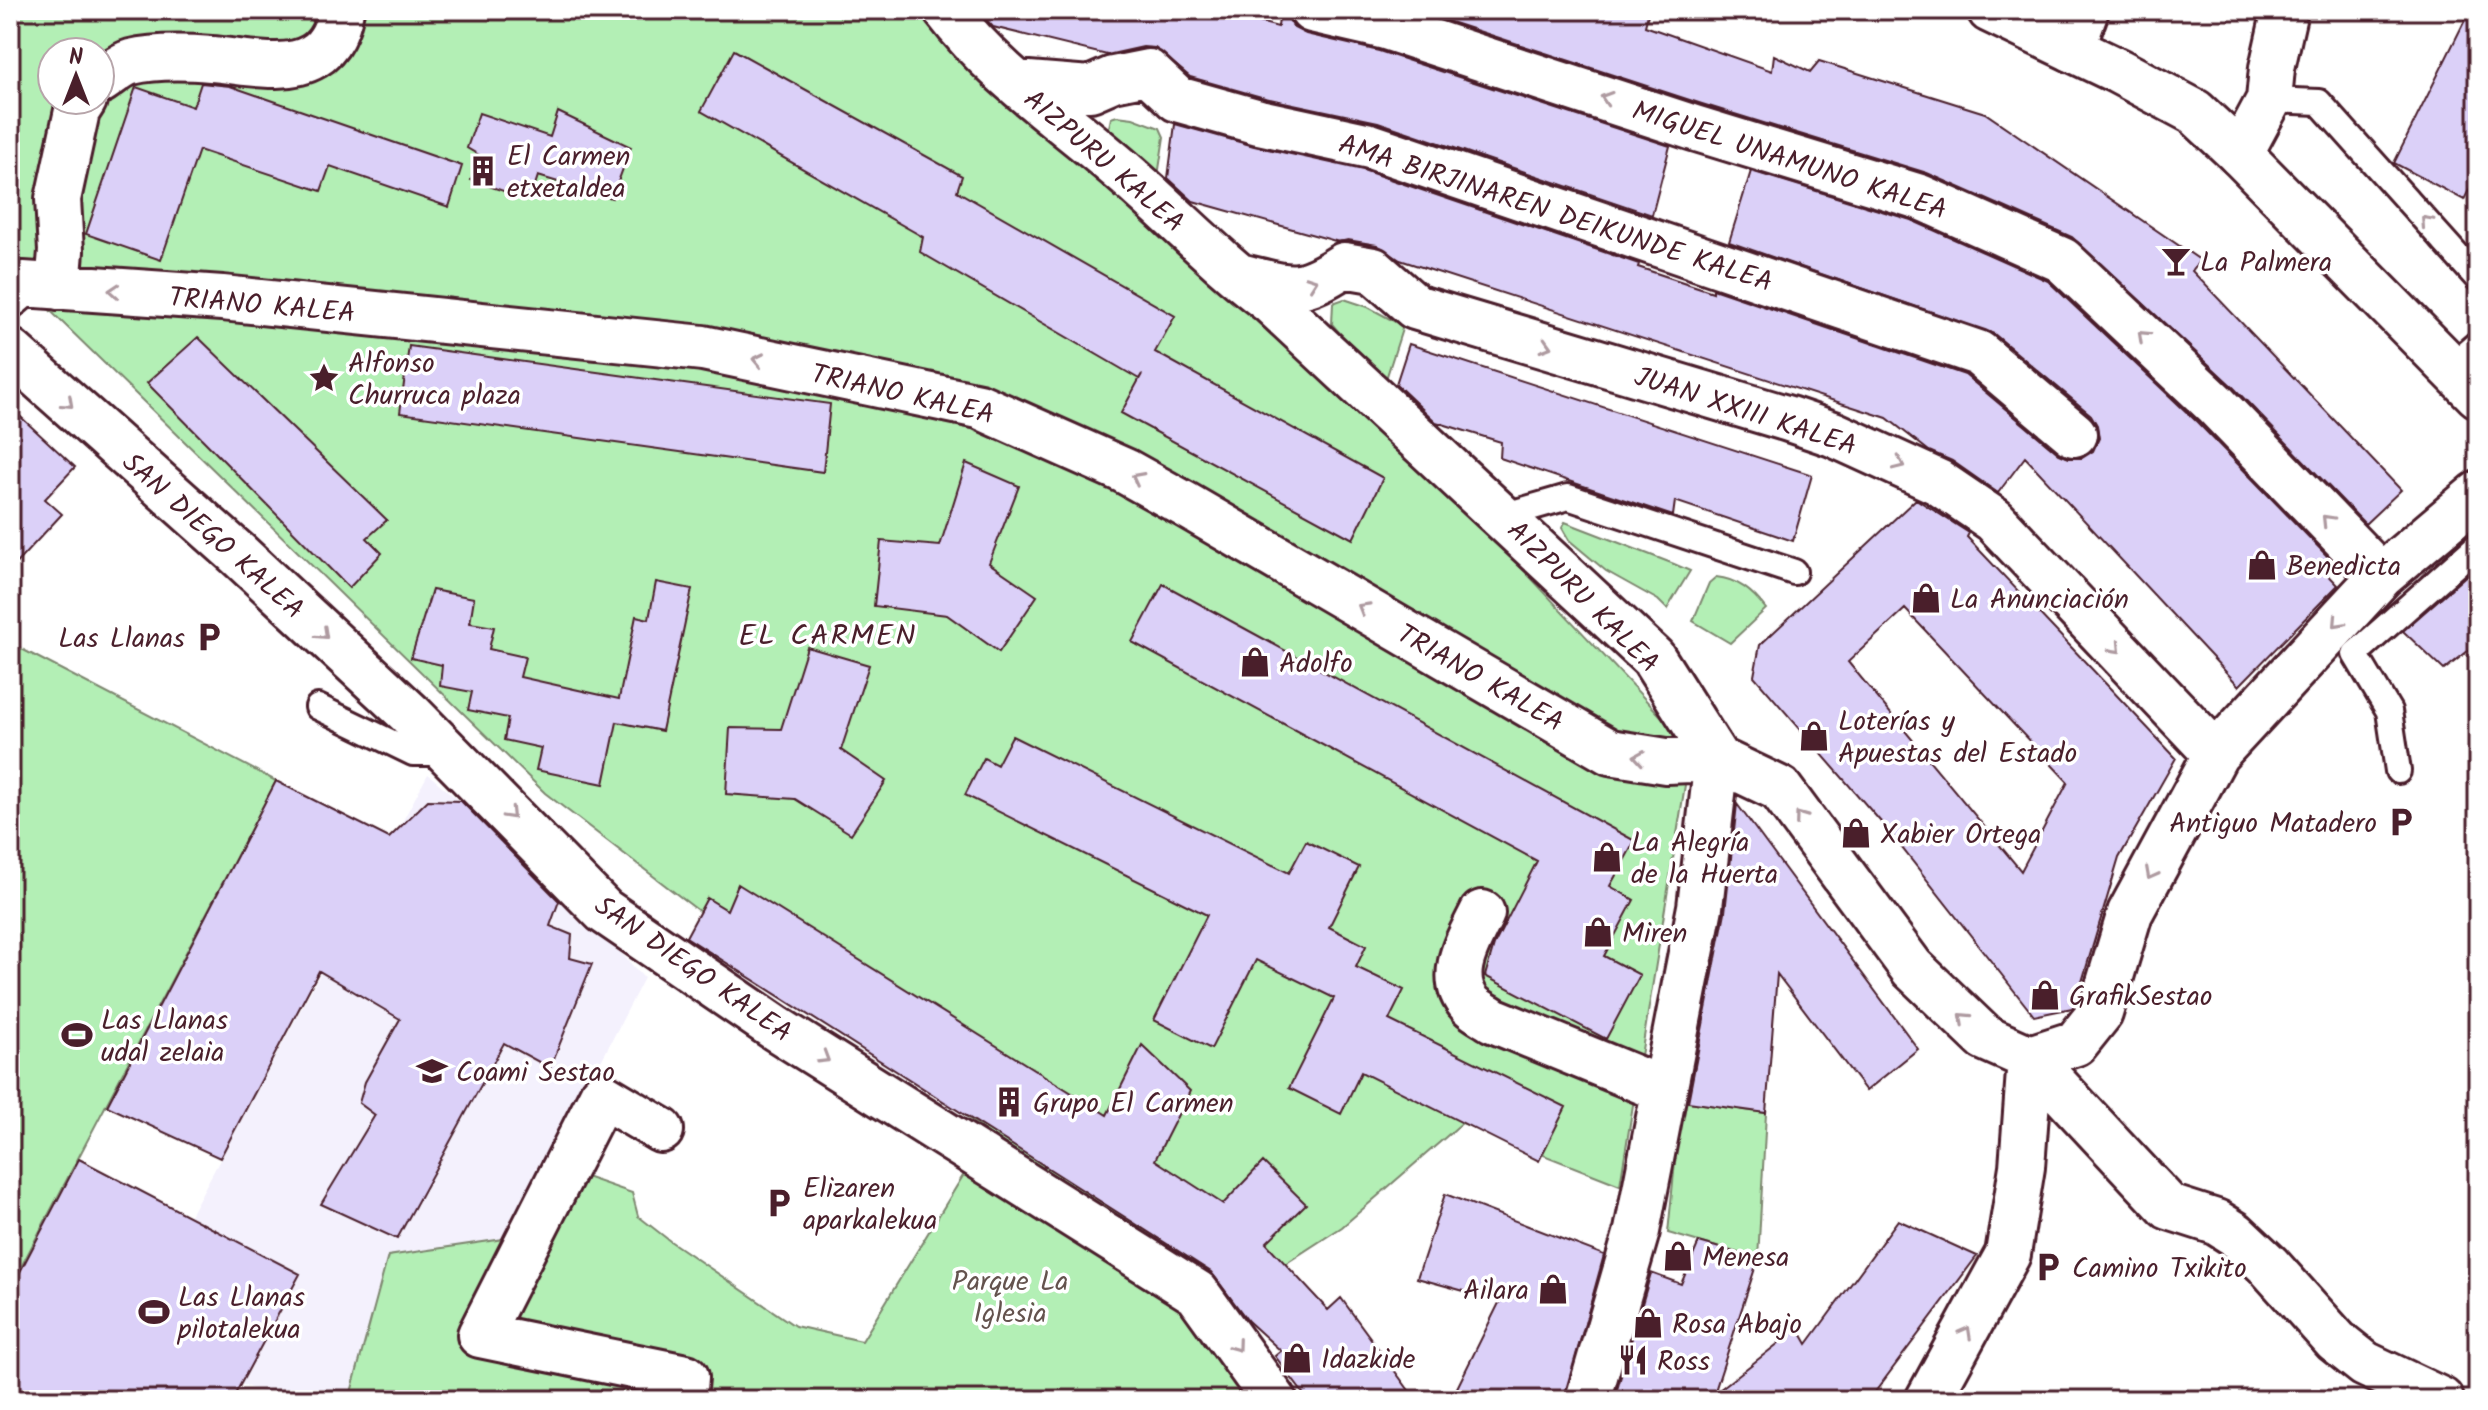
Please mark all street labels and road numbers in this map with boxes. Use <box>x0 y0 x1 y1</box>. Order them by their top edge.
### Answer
street label: AIZPURU KALEA <box>1013 79 1194 245</box>
street label: MIGUEL UNAMUNO KALEA <box>1626 89 1952 234</box>
street label: AMA BIRJINAREN DEIKUNDE KALEA <box>1332 123 1778 306</box>
street label: TRIANO KALEA <box>167 276 357 337</box>
street label: TRIANO KALEA <box>806 353 998 438</box>
street label: JUAN XXIII KALEA <box>1628 355 1862 470</box>
street label: SAN DIEGO KALEA <box>111 442 314 632</box>
street label: AIZPURU KALEA <box>1495 511 1669 685</box>
street label: TRIANO KALEA <box>1388 613 1572 745</box>
street label: SAN DIEGO KALEA <box>584 885 801 1055</box>

